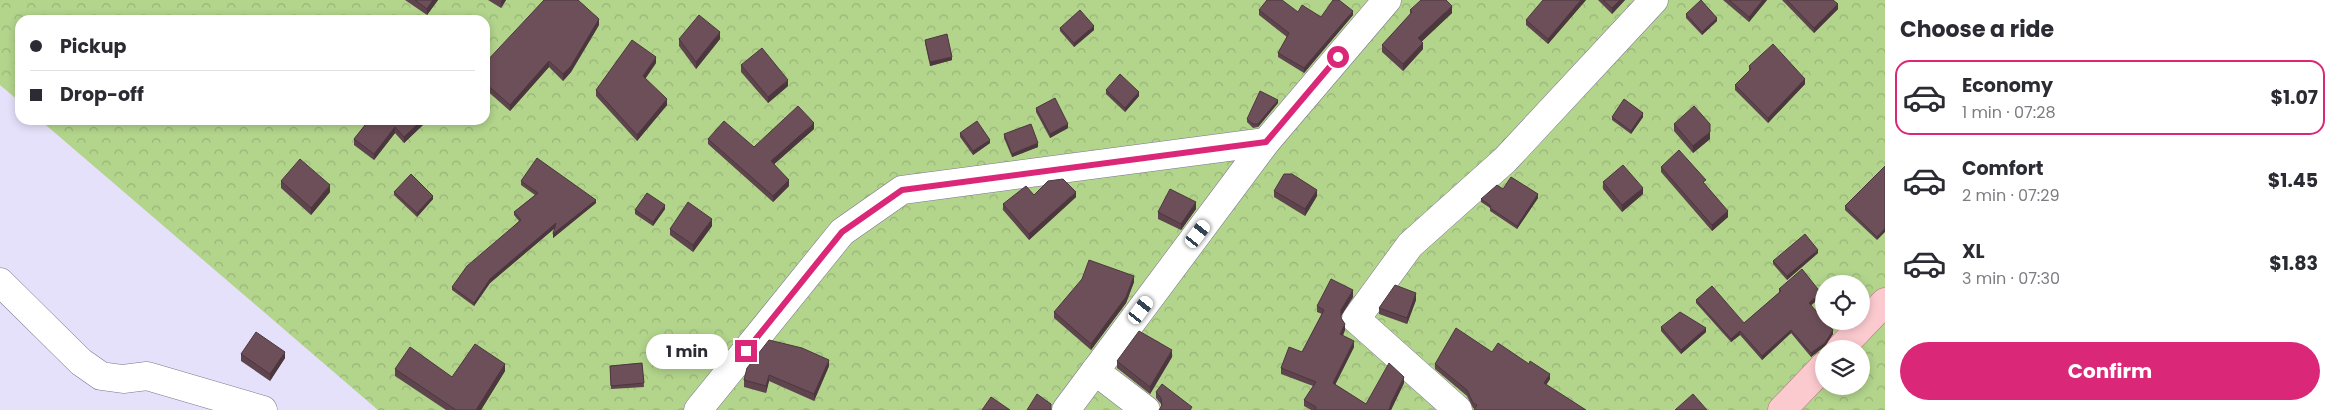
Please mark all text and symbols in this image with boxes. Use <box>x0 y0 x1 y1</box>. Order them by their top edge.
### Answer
text: Choose a ride <box>1900 14 2054 45</box>
text: Pickup <box>60 33 126 60</box>
route start <box>1327 46 1349 68</box>
text: Economy <box>1962 72 2053 99</box>
icon: car <box>1902 75 1947 120</box>
text: Drop-off <box>60 81 144 108</box>
text: $1.07 <box>2270 84 2318 111</box>
text: 1 min · 07:28 <box>1962 101 2055 124</box>
text: Comfort <box>1962 155 2044 182</box>
icon: car <box>1902 158 1947 203</box>
text: $1.45 <box>2268 167 2318 194</box>
text: 2 min · 07:29 <box>1962 184 2060 207</box>
car <box>1182 218 1213 250</box>
text: XL <box>1962 238 1985 265</box>
icon: car <box>1902 241 1947 286</box>
text: $1.83 <box>2269 250 2318 277</box>
text: 3 min · 07:30 <box>1962 267 2060 290</box>
map controls <box>1815 275 1870 395</box>
button: locate <box>1815 275 1870 330</box>
car <box>1125 294 1156 326</box>
callout: 1 min <box>646 334 728 368</box>
text: 1 min <box>666 340 708 363</box>
route end <box>735 340 757 362</box>
button: layers <box>1815 340 1870 395</box>
button: Confirm <box>1900 342 2320 400</box>

